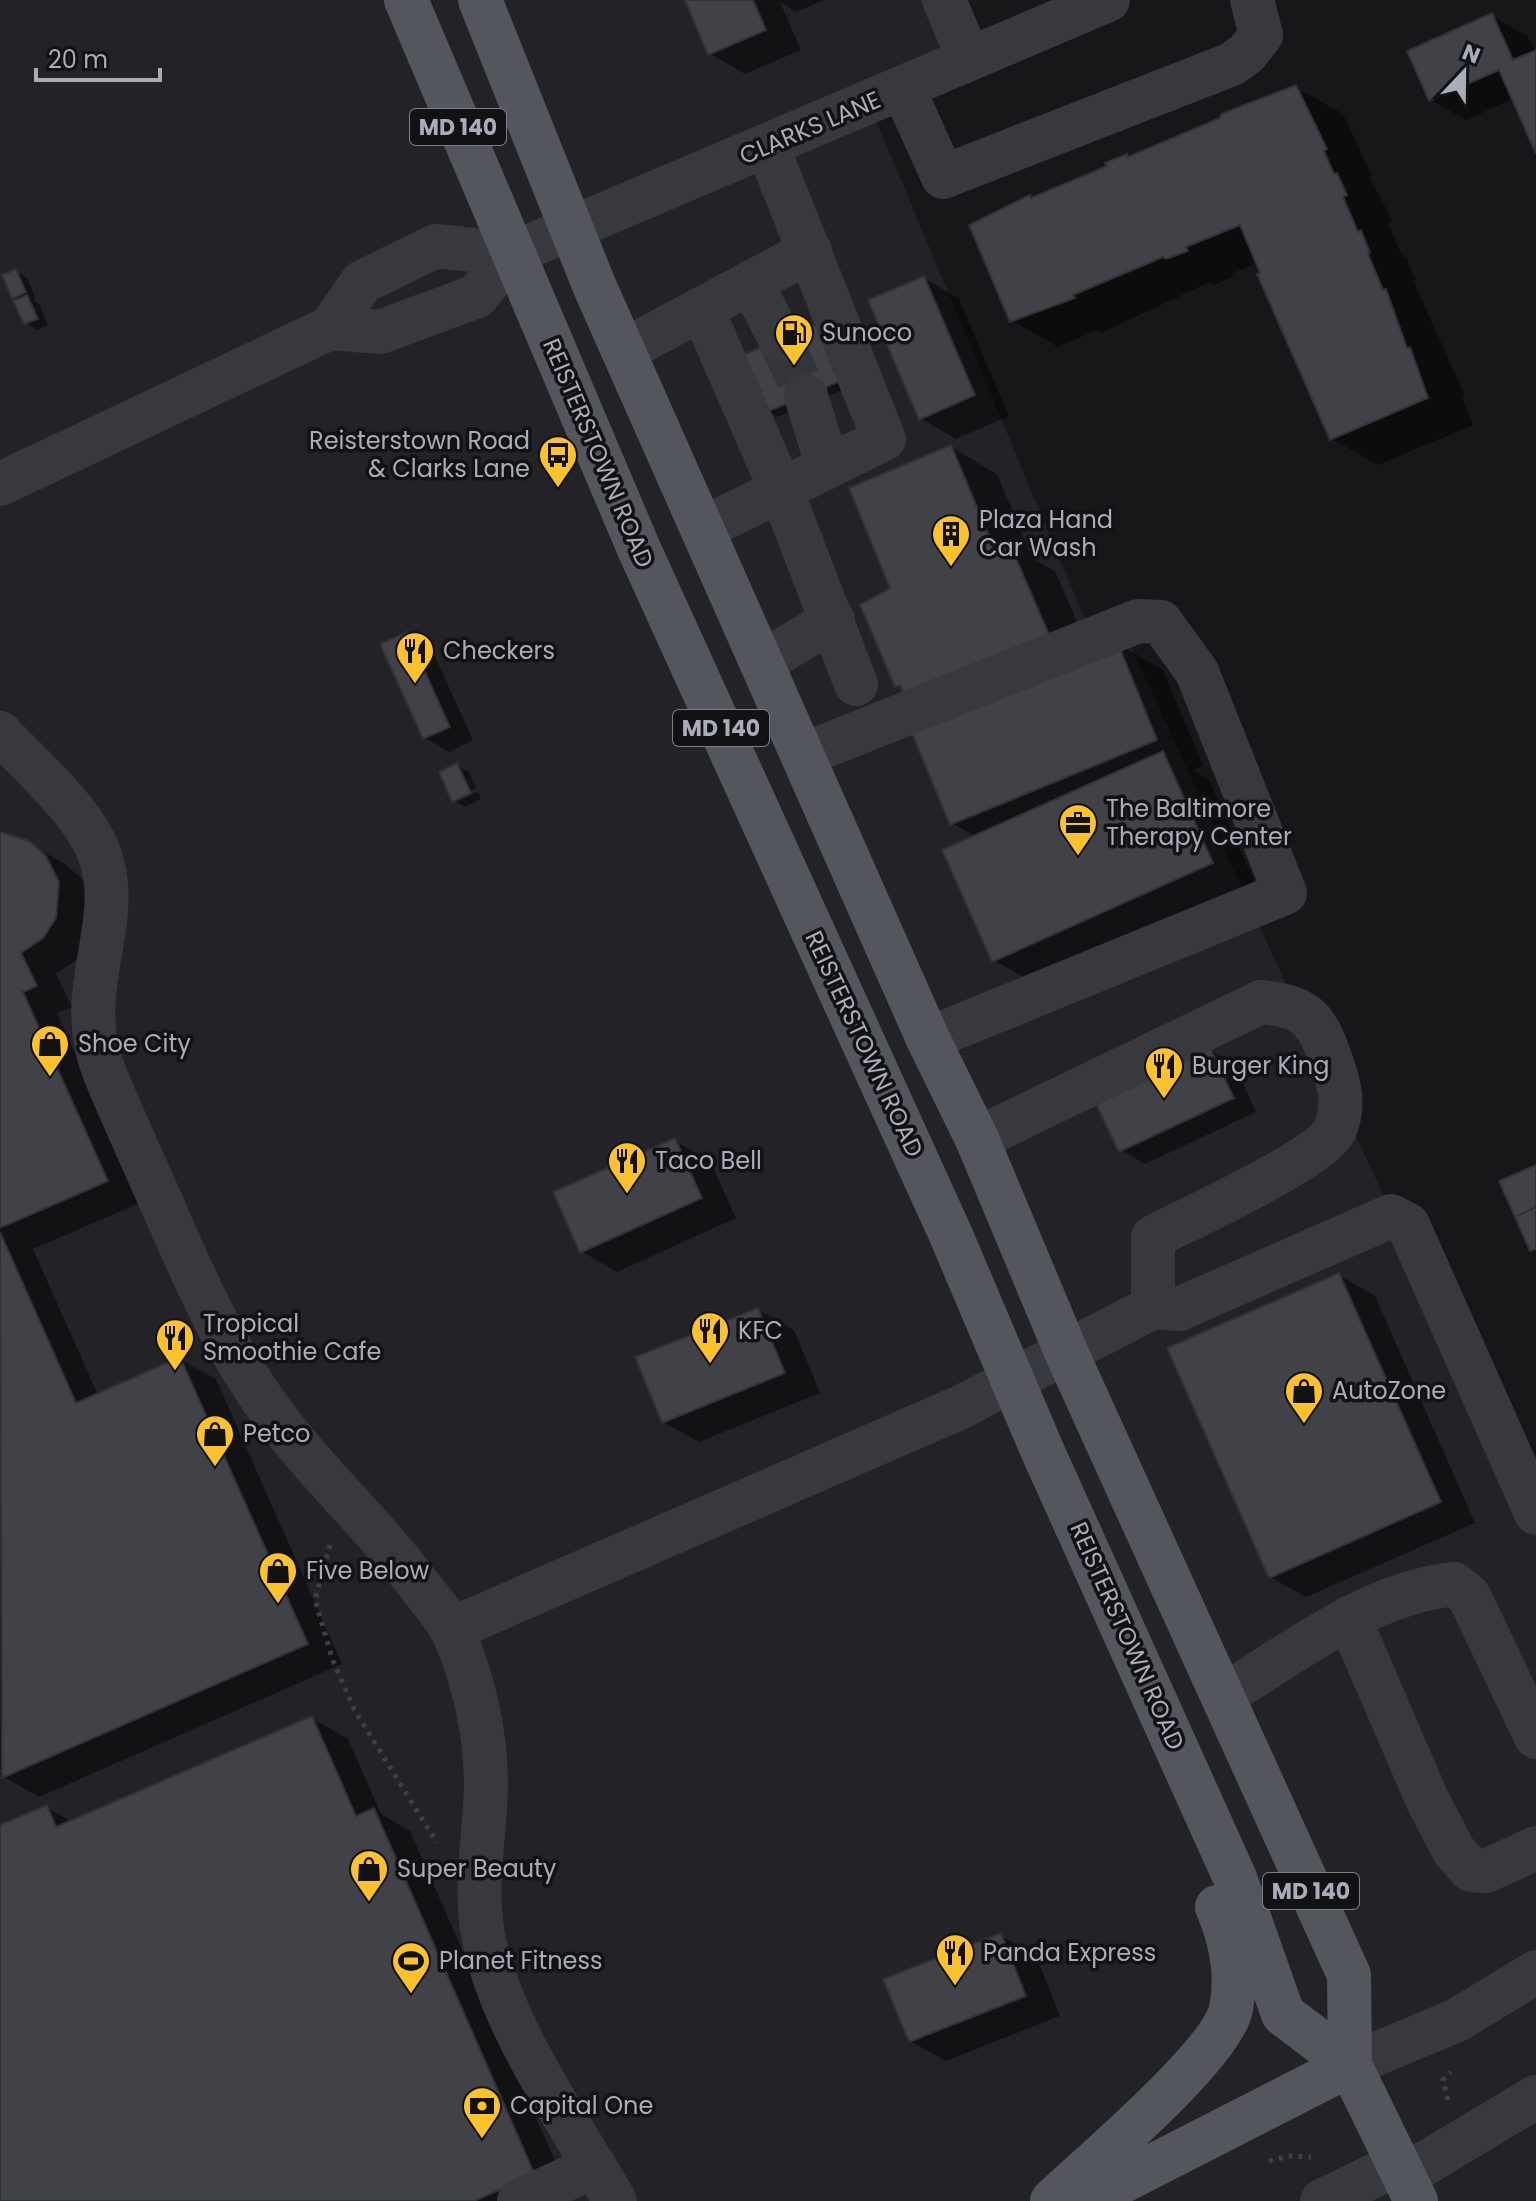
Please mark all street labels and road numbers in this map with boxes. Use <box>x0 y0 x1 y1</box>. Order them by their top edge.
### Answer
street label: CLARKS LANE <box>734 83 885 172</box>
road number: MD 140 <box>410 109 506 145</box>
street label: REISTERSTOWN ROAD <box>535 333 662 572</box>
road number: MD 140 <box>673 710 769 746</box>
street label: REISTERSTOWN ROAD <box>798 925 931 1162</box>
street label: REISTERSTOWN ROAD <box>1062 1517 1193 1755</box>
road number: MD 140 <box>1263 1873 1359 1909</box>

